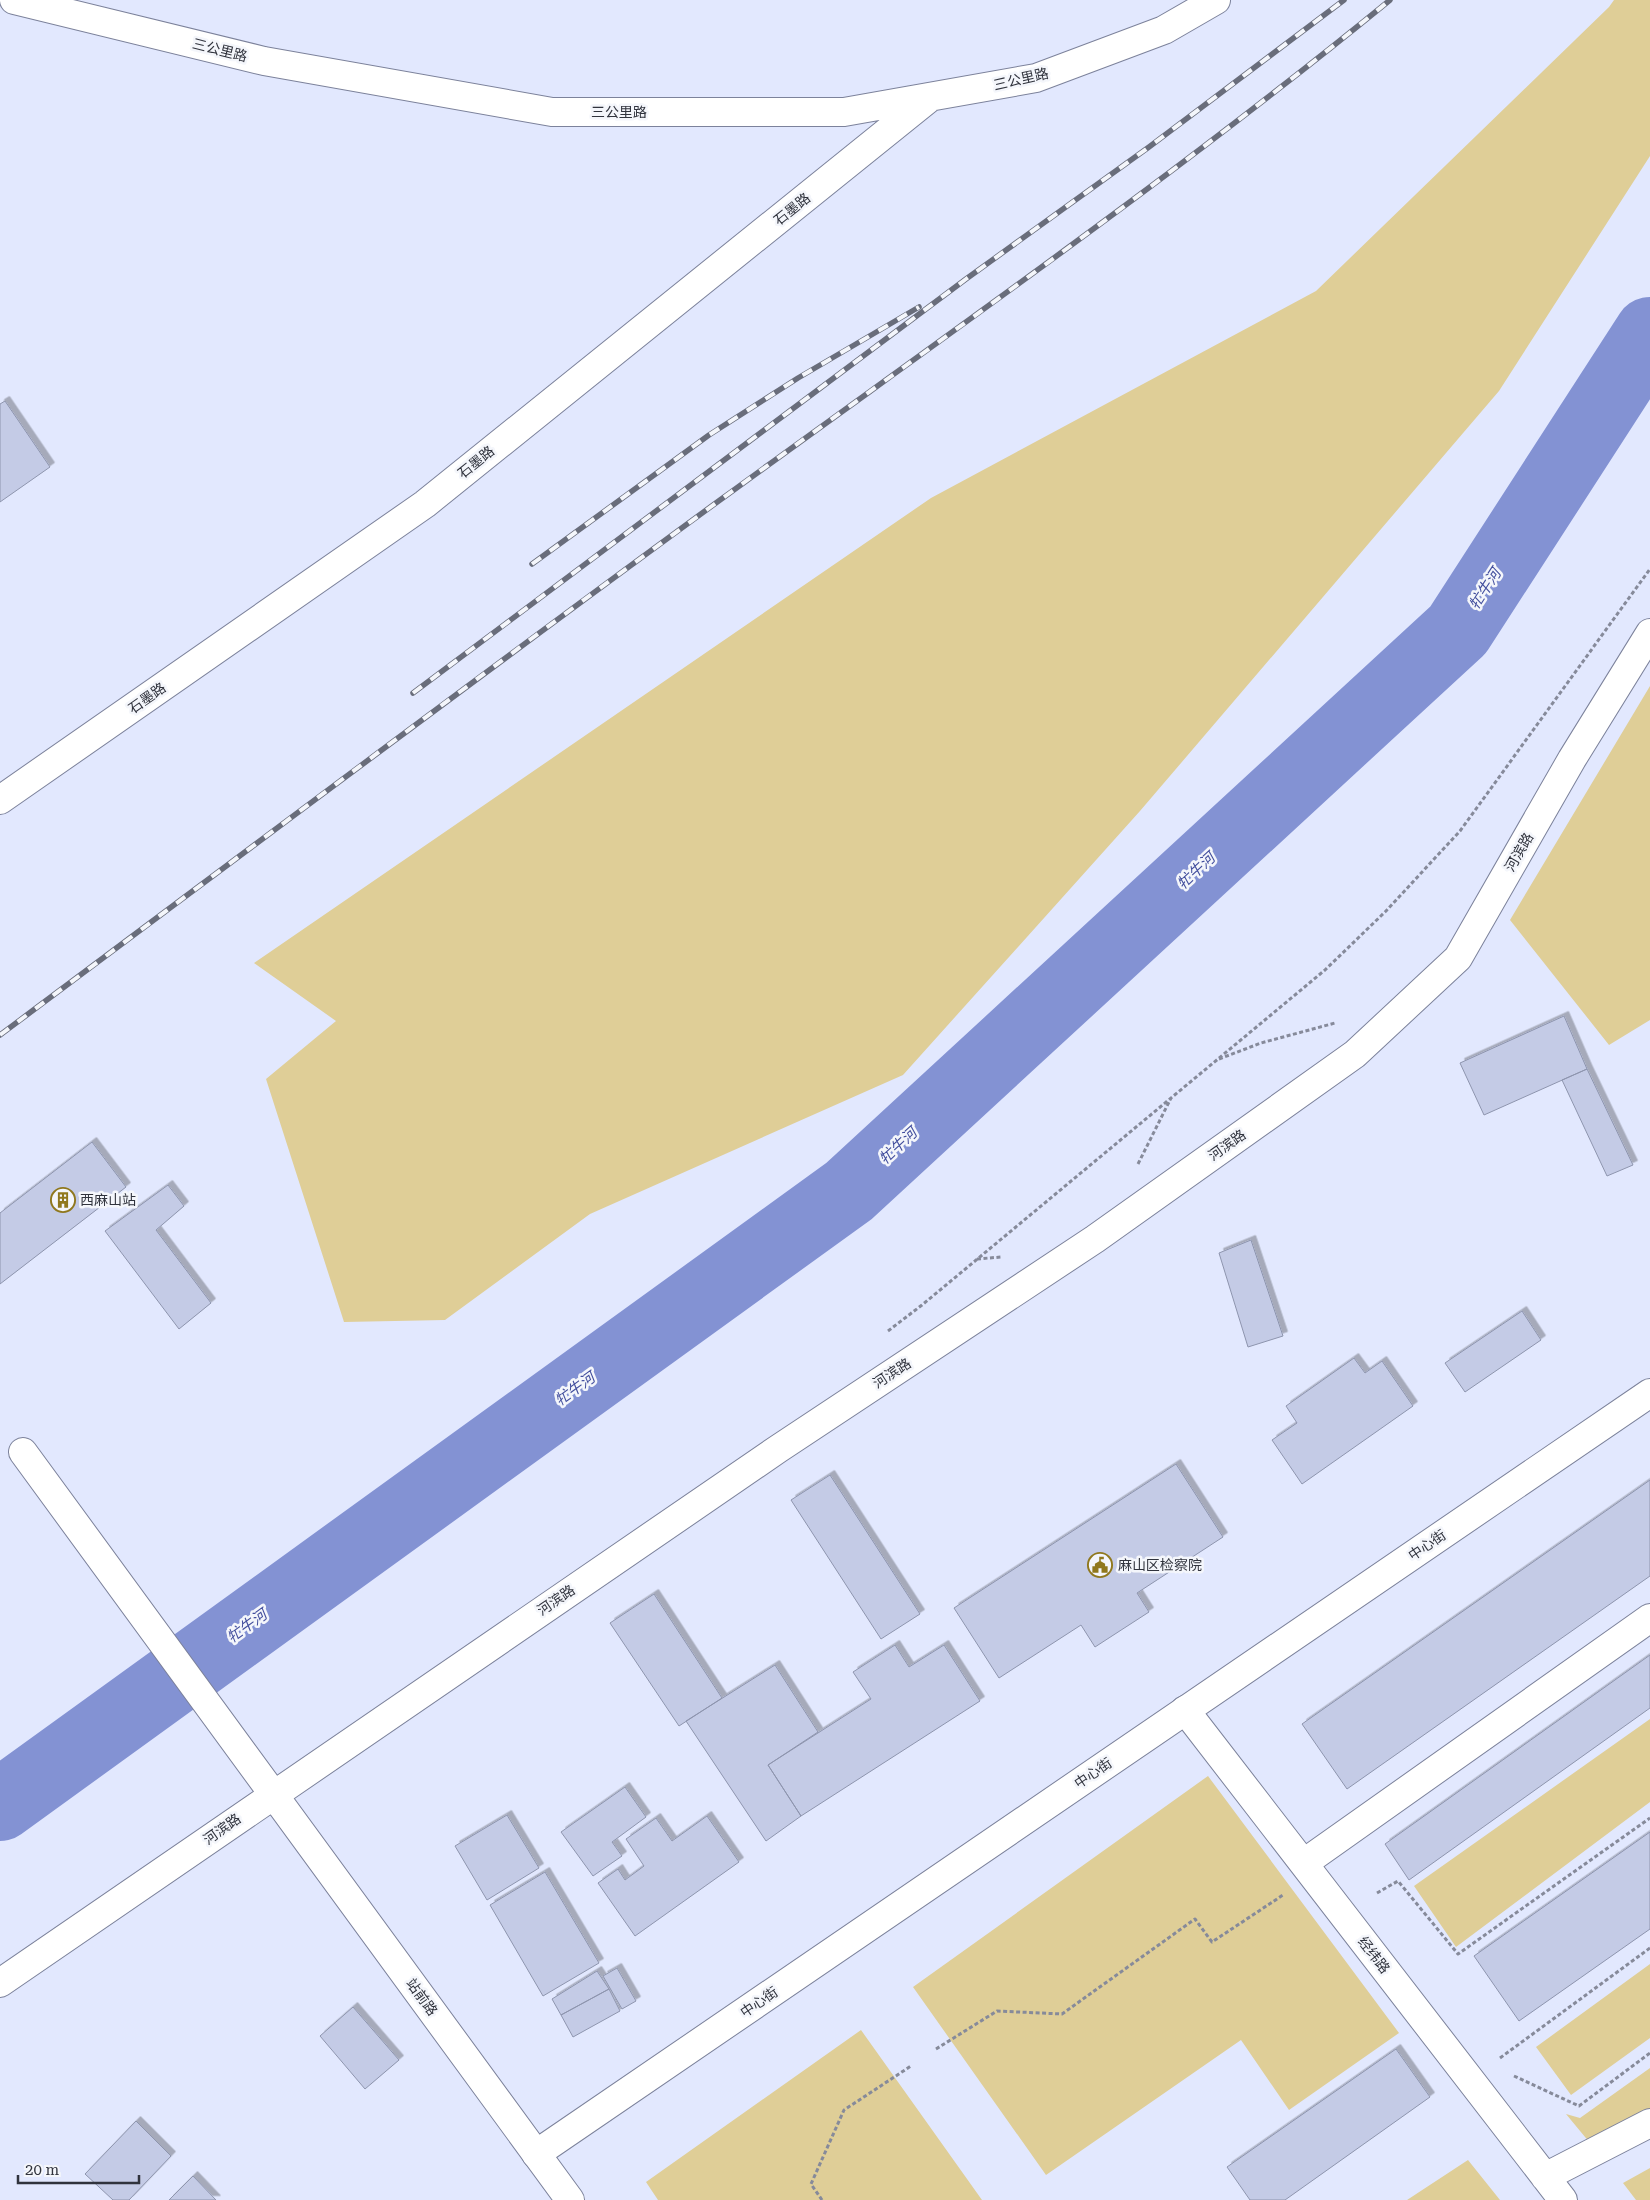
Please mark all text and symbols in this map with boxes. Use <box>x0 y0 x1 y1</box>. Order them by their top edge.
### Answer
street label: 三公里路 <box>191 35 249 65</box>
street label: 三公里路 <box>992 65 1050 93</box>
street label: 三公里路 <box>591 104 647 120</box>
street label: 石墨路 <box>771 190 813 228</box>
street label: 石墨路 <box>455 443 497 481</box>
water label: 牤牛河 <box>1465 563 1506 613</box>
street label: 石墨路 <box>125 679 169 717</box>
street label: 河滨路 <box>1502 830 1536 874</box>
water label: 牤牛河 <box>1173 847 1221 893</box>
water label: 牤牛河 <box>875 1122 923 1168</box>
street label: 河滨路 <box>1205 1126 1249 1164</box>
building icon: 西麻山站 <box>50 1187 76 1213</box>
place label: 西麻山站 <box>80 1192 136 1208</box>
street label: 河滨路 <box>870 1355 914 1391</box>
water label: 牤牛河 <box>552 1367 601 1410</box>
street label: 中心街 <box>1405 1527 1449 1563</box>
public building icon: 麻山区检察院 <box>1087 1552 1113 1578</box>
place label: 麻山区检察院 <box>1118 1557 1202 1573</box>
street label: 河滨路 <box>534 1582 578 1618</box>
water label: 牤牛河 <box>224 1604 273 1647</box>
street label: 中心街 <box>1071 1755 1115 1791</box>
street label: 河滨路 <box>200 1810 244 1848</box>
street label: 经纬路 <box>1355 1934 1393 1976</box>
street label: 站前路 <box>403 1975 441 2019</box>
street label: 中心街 <box>737 1984 781 2020</box>
scale bar <box>18 2152 139 2184</box>
text: 20 m <box>25 2161 60 2179</box>

